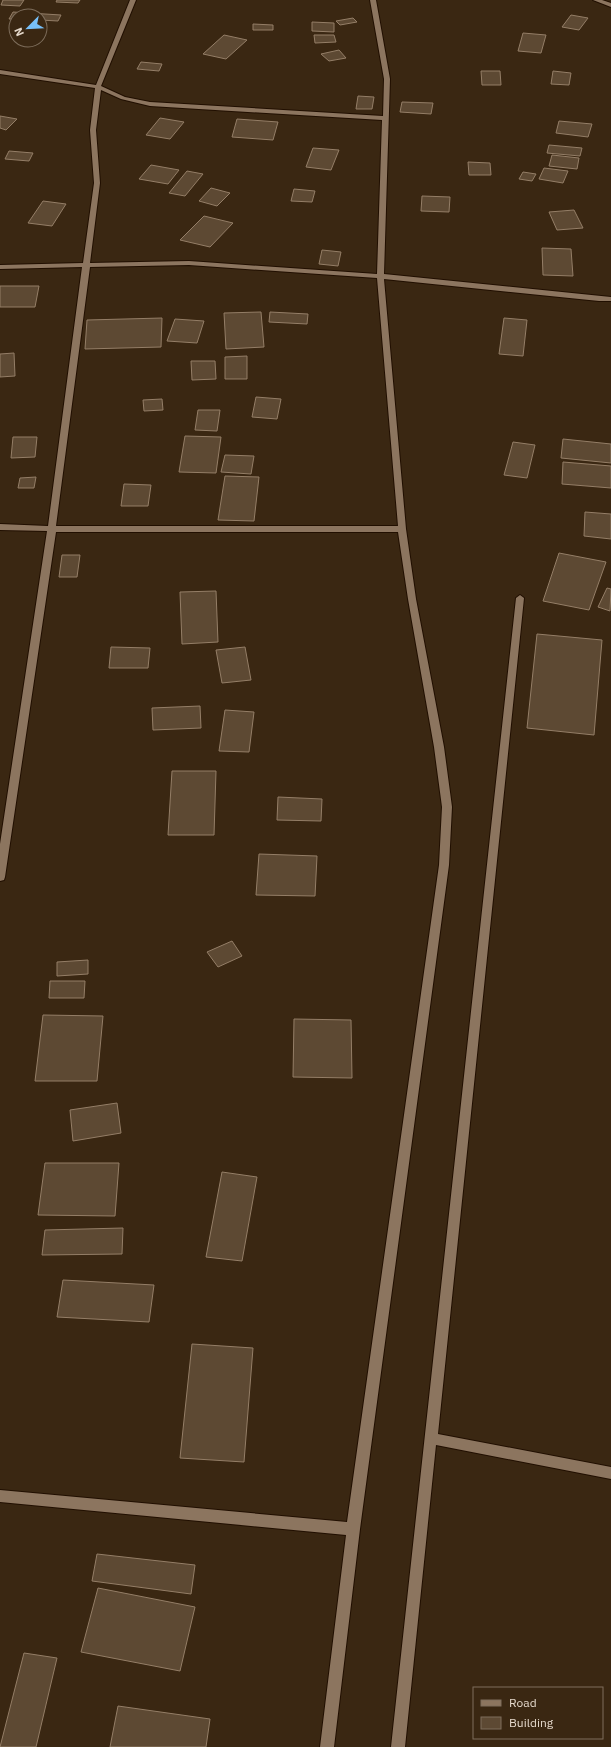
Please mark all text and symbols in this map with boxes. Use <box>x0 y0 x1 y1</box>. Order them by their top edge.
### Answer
north arrow <box>8 8 48 48</box>
text: N <box>11 26 27 39</box>
legend <box>473 1687 603 1739</box>
text: Road <box>509 1695 537 1710</box>
text: Building <box>509 1715 554 1730</box>

